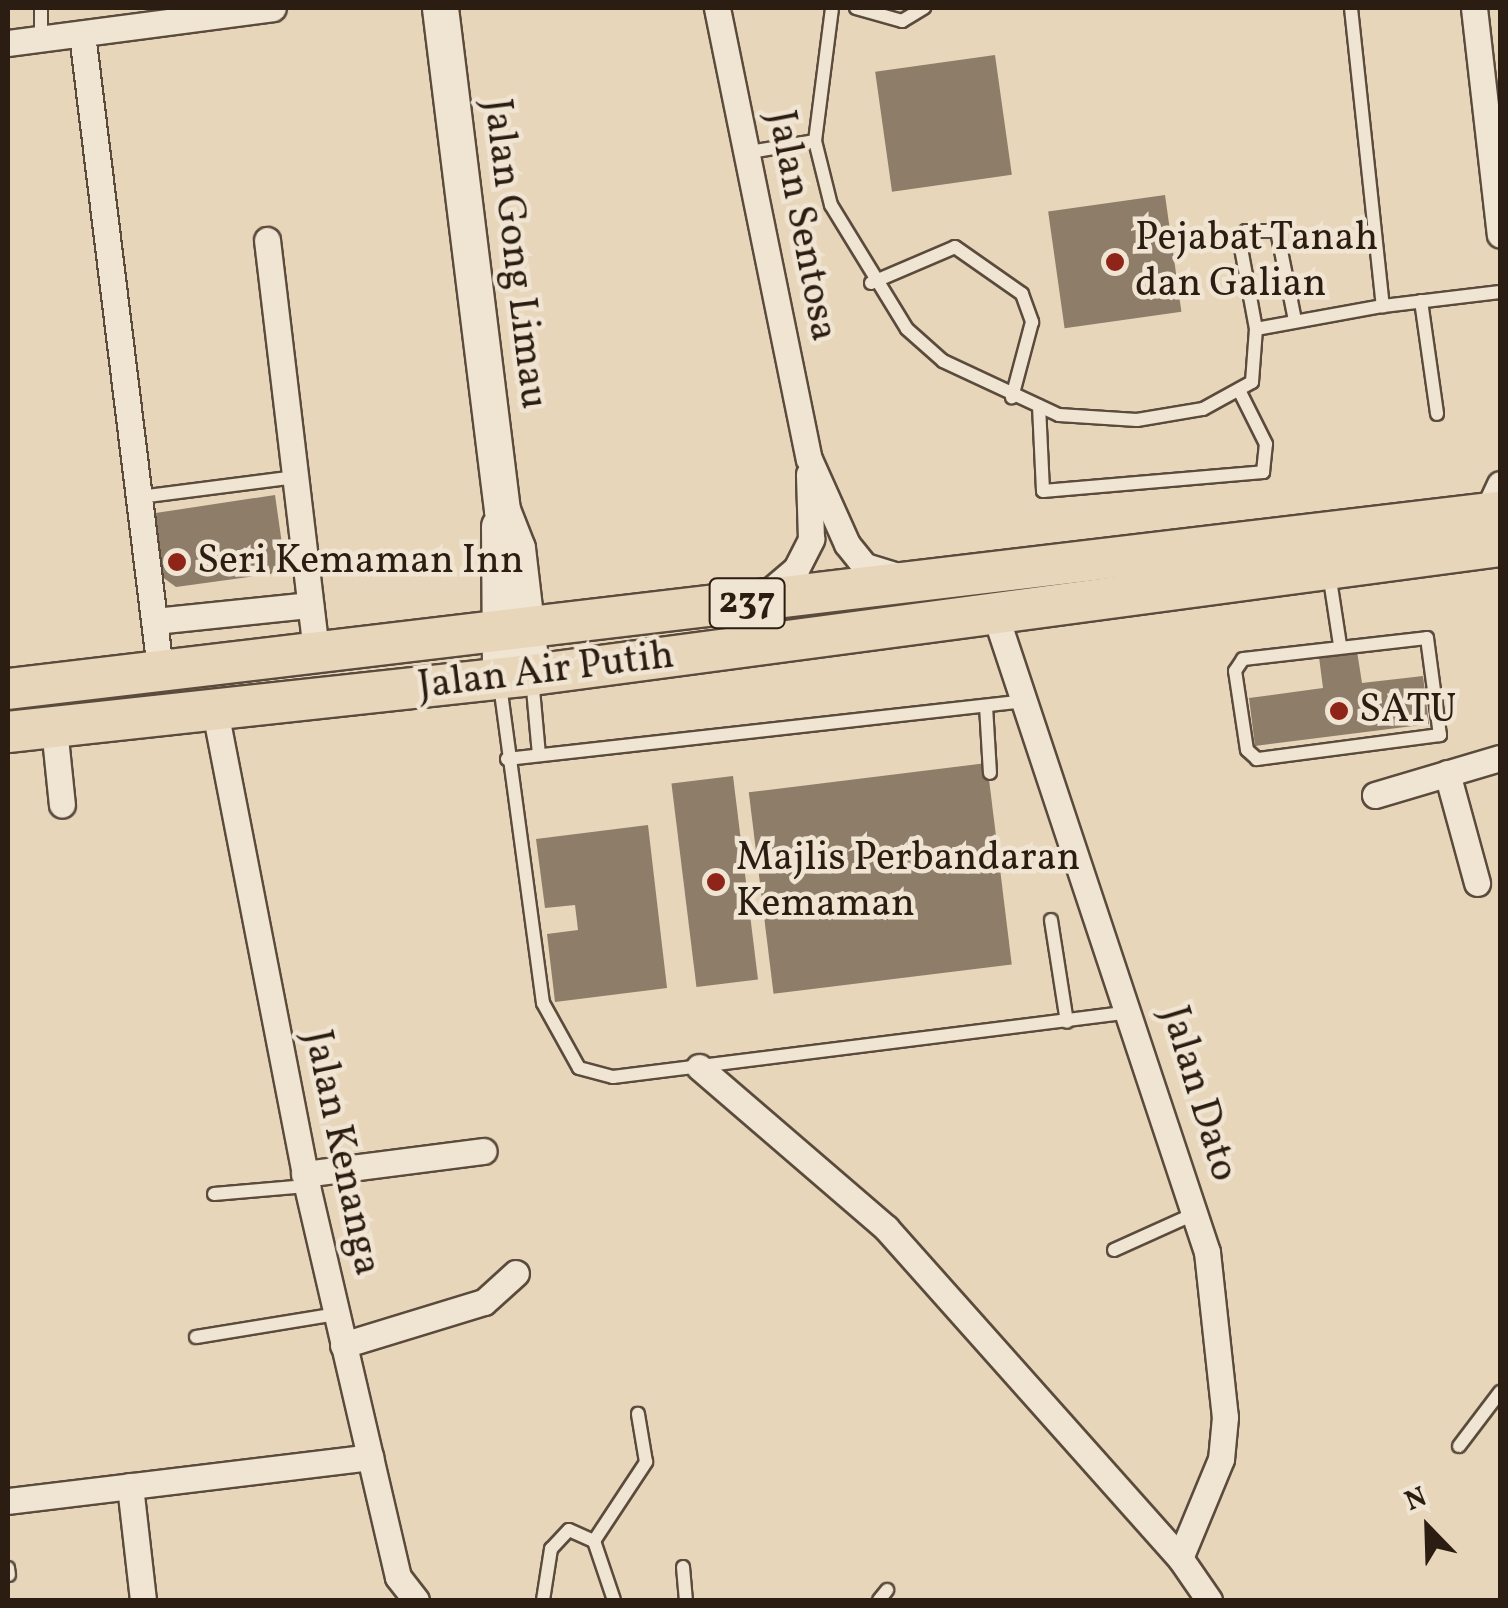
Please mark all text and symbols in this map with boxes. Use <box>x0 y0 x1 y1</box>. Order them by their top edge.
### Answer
street label: Jalan Gong Limau <box>471 96 557 412</box>
street label: Jalan Sentosa <box>755 107 847 345</box>
place label: Pejabat Tanah dan Galian <box>1135 215 1379 309</box>
marker: Pejabat Tanah dan Galian <box>1104 251 1126 273</box>
place label: Seri Kemaman Inn <box>197 538 524 586</box>
marker: Seri Kemaman Inn <box>166 551 188 573</box>
road number: 237 <box>707 570 787 636</box>
street label: Jalan Air Putih <box>415 632 677 712</box>
place label: SATU <box>1359 687 1457 735</box>
marker: SATU <box>1328 700 1350 722</box>
place label: Majlis Perbandaran Kemaman <box>736 835 1080 929</box>
marker: Majlis Perbandaran Kemaman <box>705 871 727 893</box>
street label: Jalan Dato <box>1149 1001 1247 1187</box>
street label: Jalan Kenanga <box>292 1026 390 1280</box>
north arrow <box>1378 1478 1478 1578</box>
text: N <box>1399 1478 1433 1522</box>

